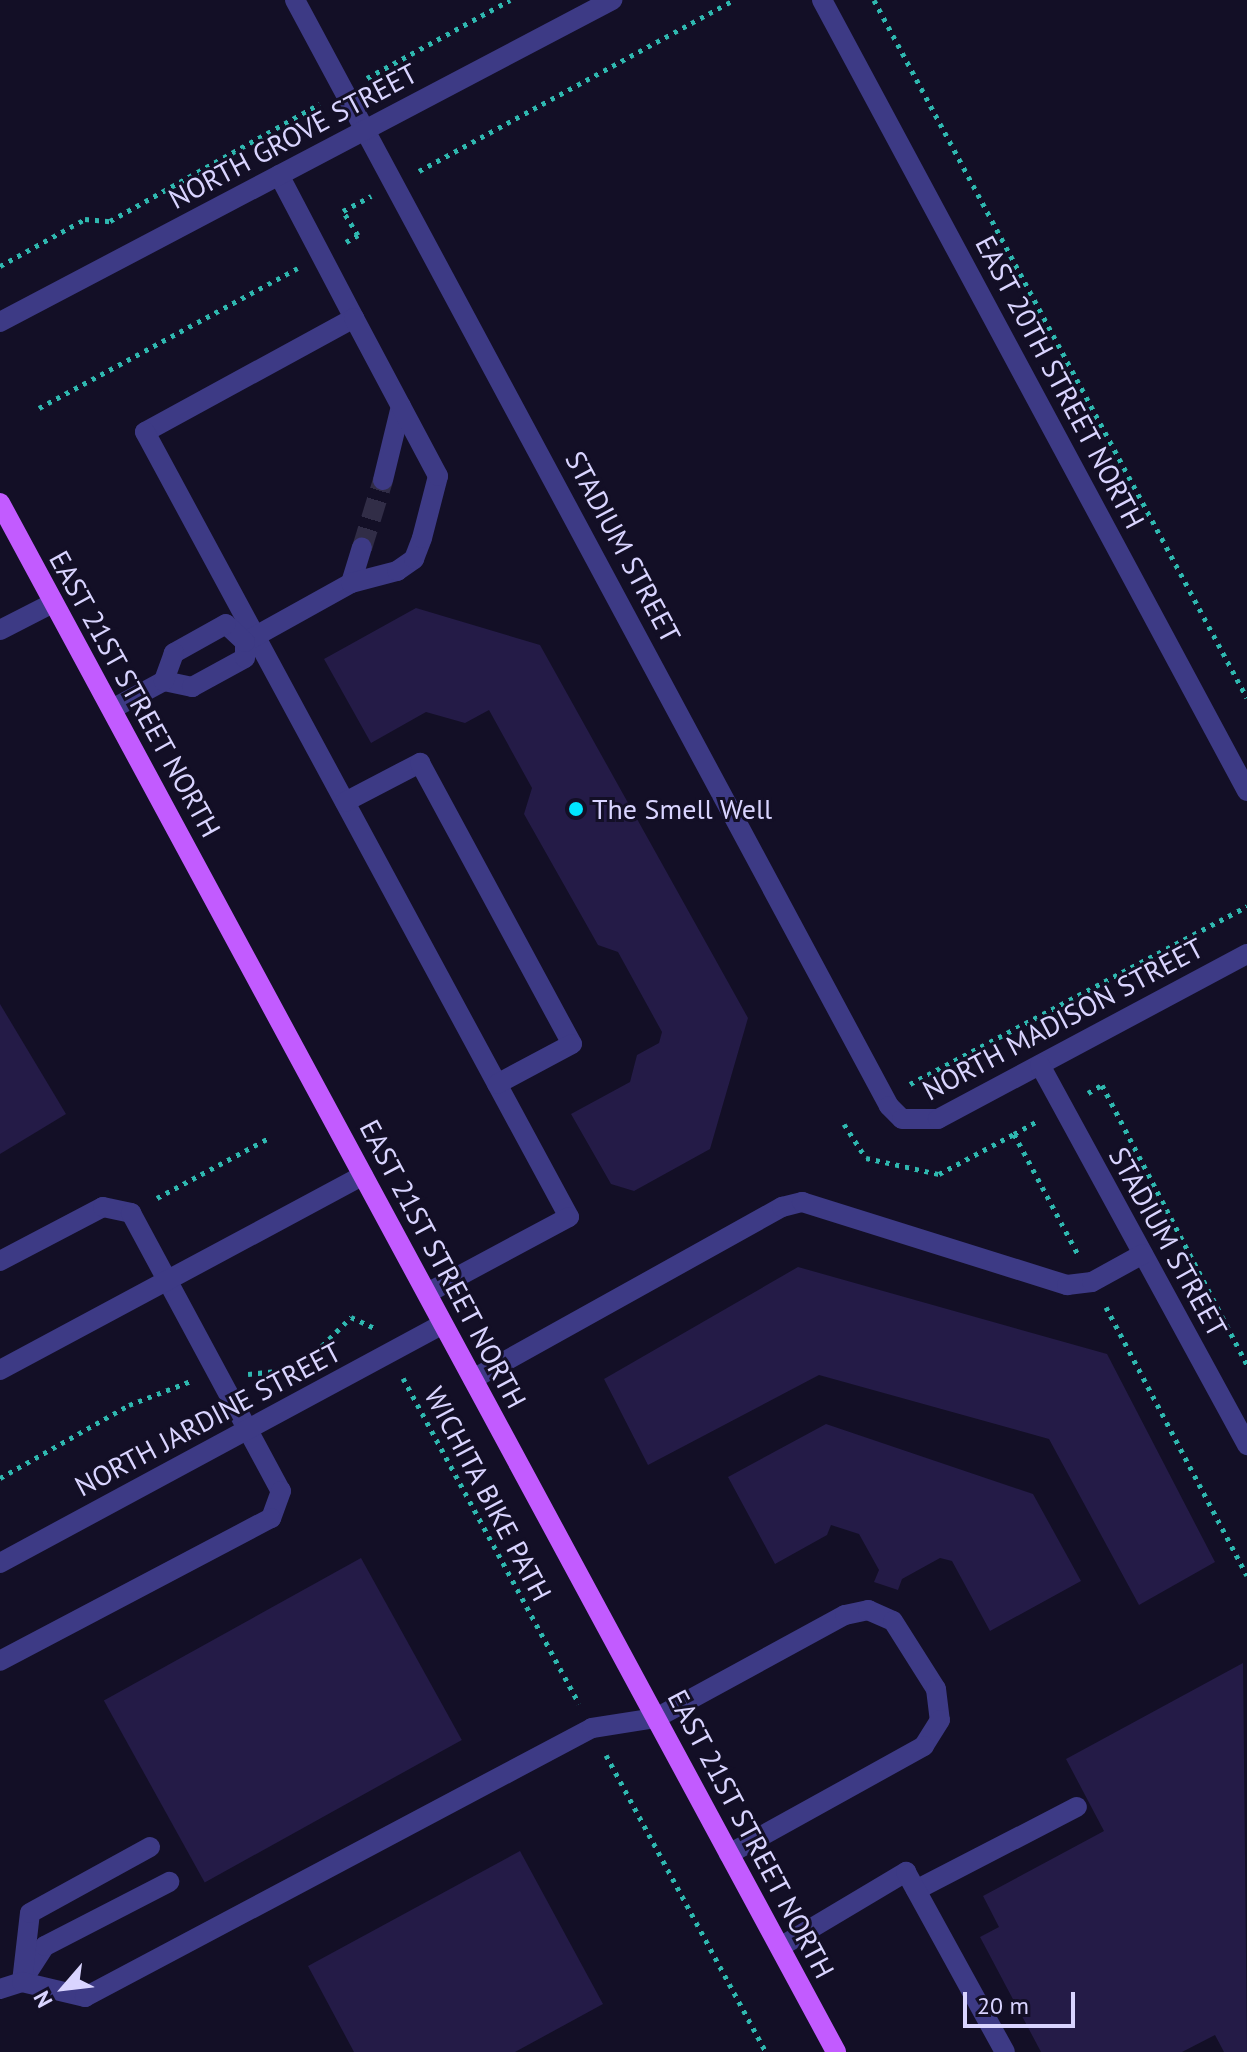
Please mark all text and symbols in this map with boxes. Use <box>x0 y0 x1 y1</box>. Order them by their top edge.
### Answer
street label: NORTH GROVE STREET <box>163 56 423 216</box>
street label: EAST 20TH STREET NORTH <box>968 229 1152 535</box>
street label: STADIUM STREET <box>558 446 688 648</box>
street label: EAST 21ST STREET NORTH <box>42 544 228 844</box>
place label: The Smell Well <box>592 792 773 826</box>
marker: The Smell Well <box>567 800 585 818</box>
street label: NORTH MADISON STREET <box>917 931 1209 1107</box>
street label: EAST 21ST STREET NORTH <box>352 1113 534 1415</box>
street label: STADIUM STREET <box>1102 1141 1234 1343</box>
street label: NORTH JARDINE STREET <box>69 1335 347 1503</box>
street label: WICHITA BIKE PATH <box>417 1381 559 1607</box>
street label: EAST 21ST STREET NORTH <box>660 1683 842 1985</box>
north arrow <box>24 1948 104 2028</box>
scale bar <box>967 1976 1079 2026</box>
text: N <box>27 1986 59 2012</box>
text: 20 m <box>977 1990 1029 2021</box>

